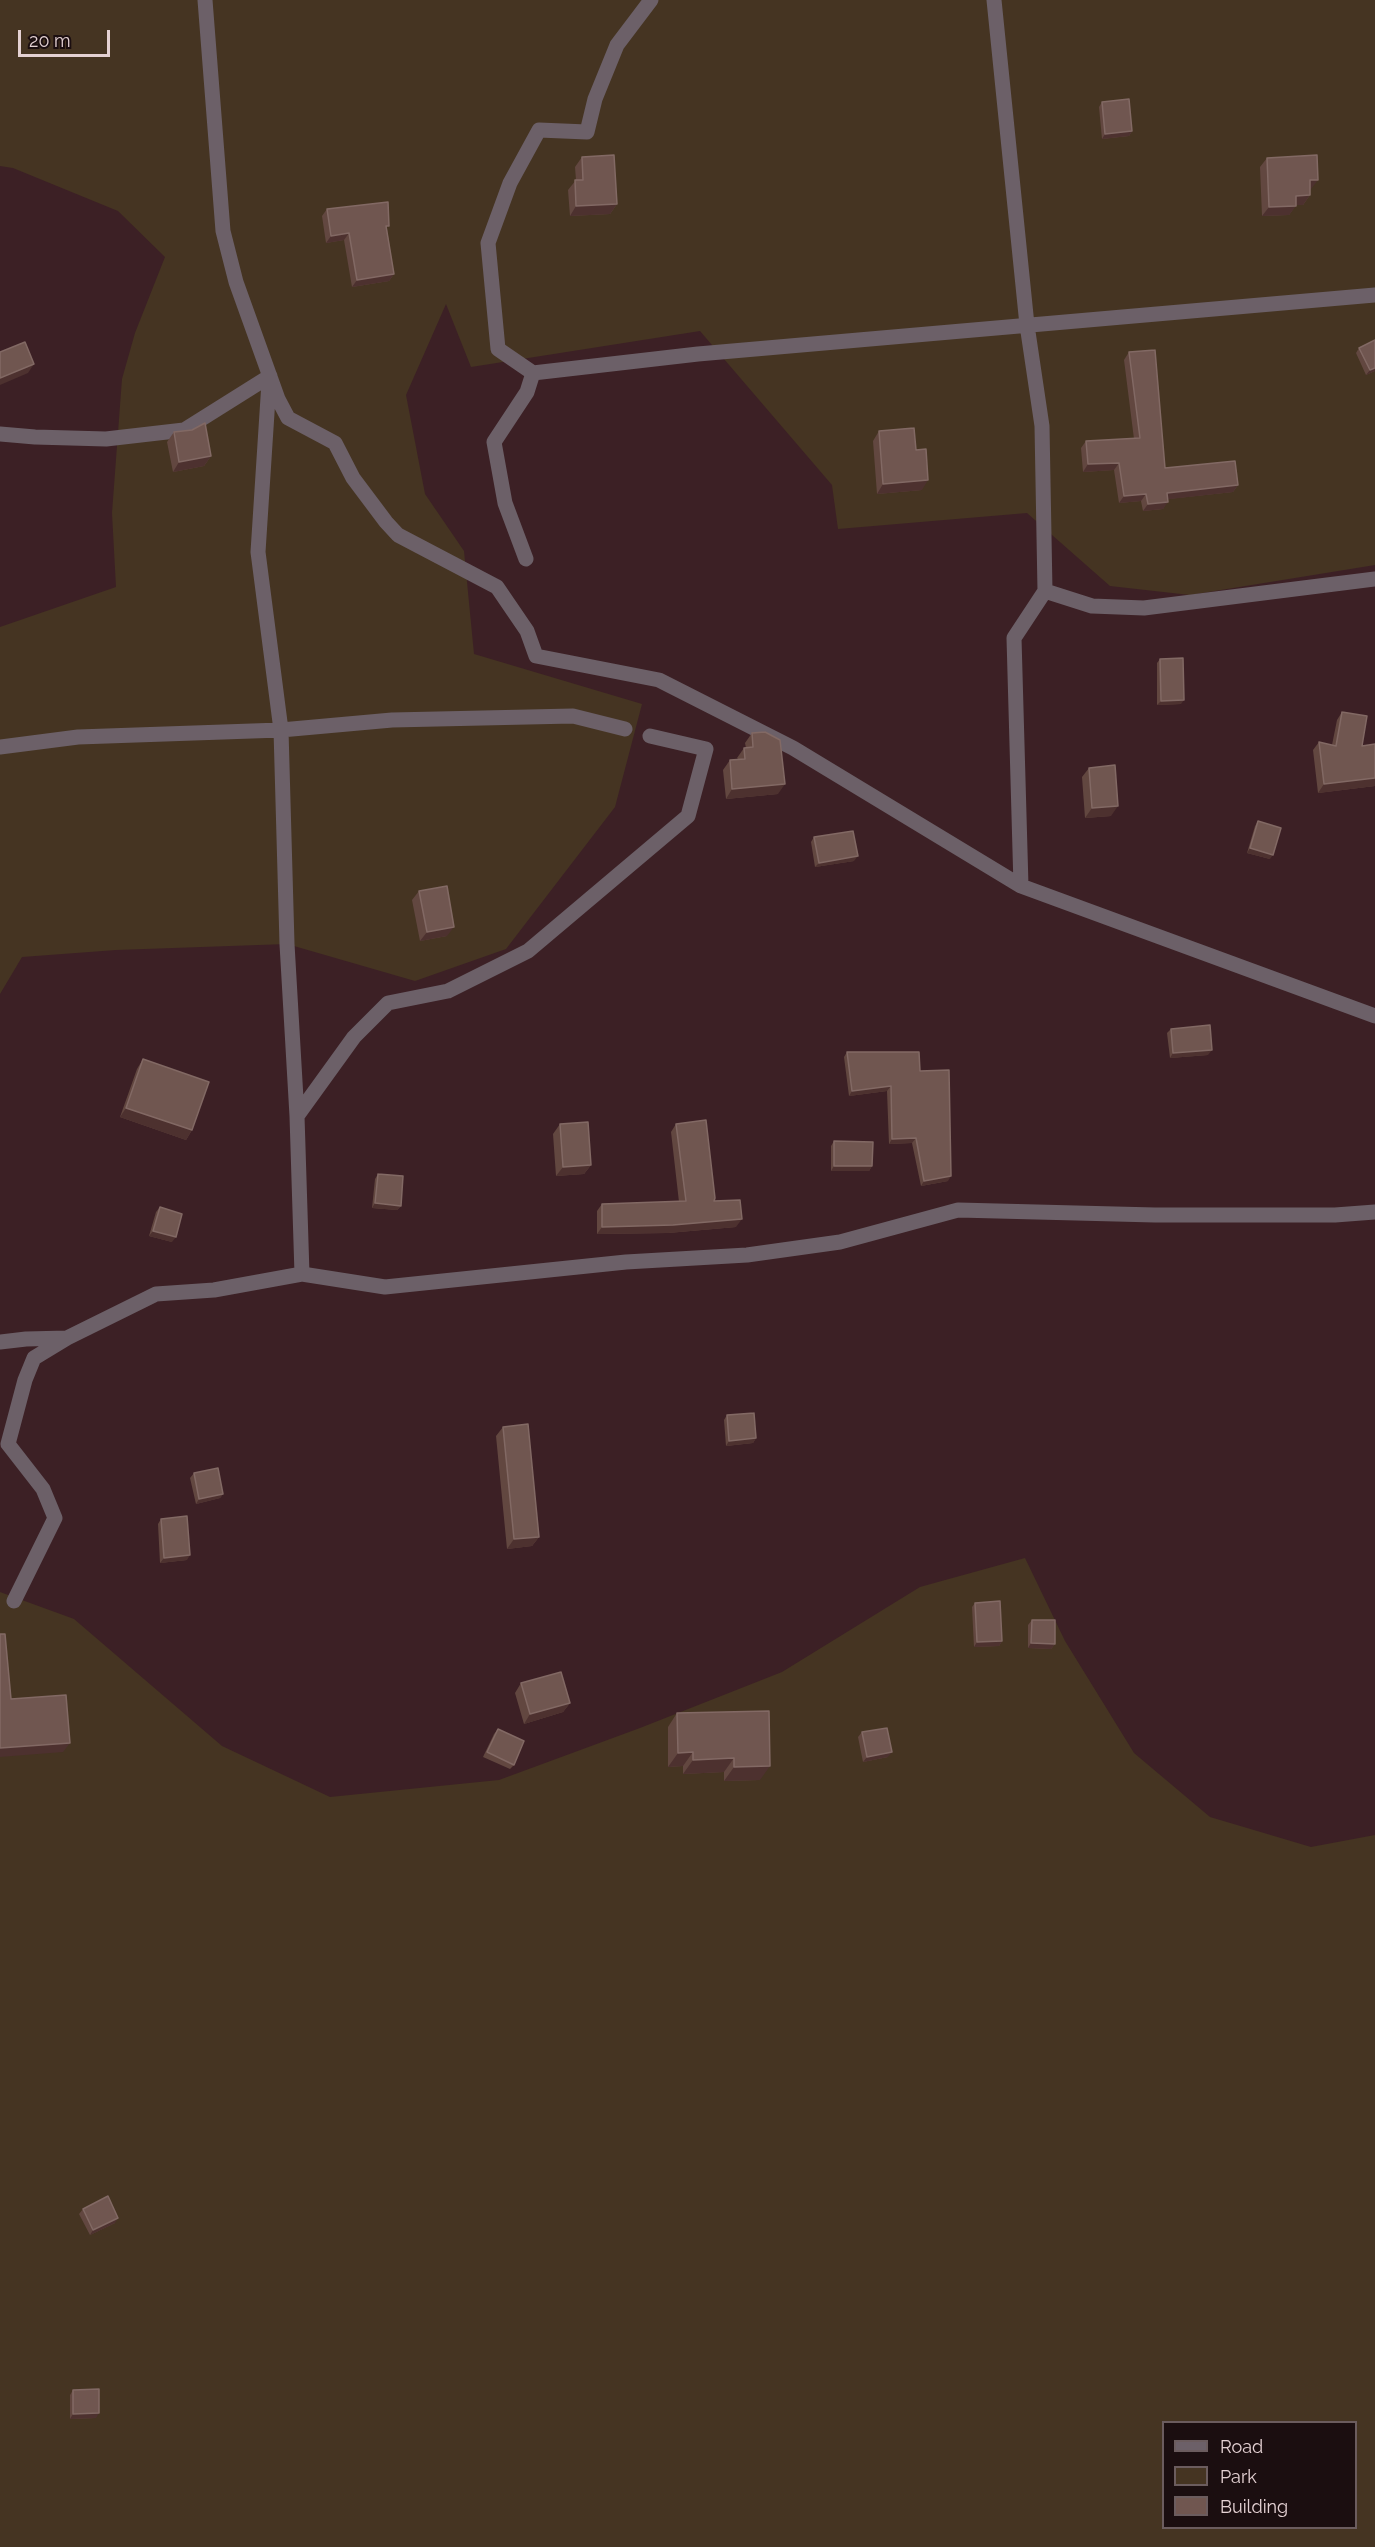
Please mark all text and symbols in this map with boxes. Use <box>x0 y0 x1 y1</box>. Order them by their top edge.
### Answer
scale bar <box>21 18 112 56</box>
text: 20 m <box>29 30 71 51</box>
legend <box>1162 2421 1357 2529</box>
text: Road <box>1220 2436 1263 2457</box>
text: Park <box>1220 2466 1257 2487</box>
text: Building <box>1220 2496 1288 2517</box>

